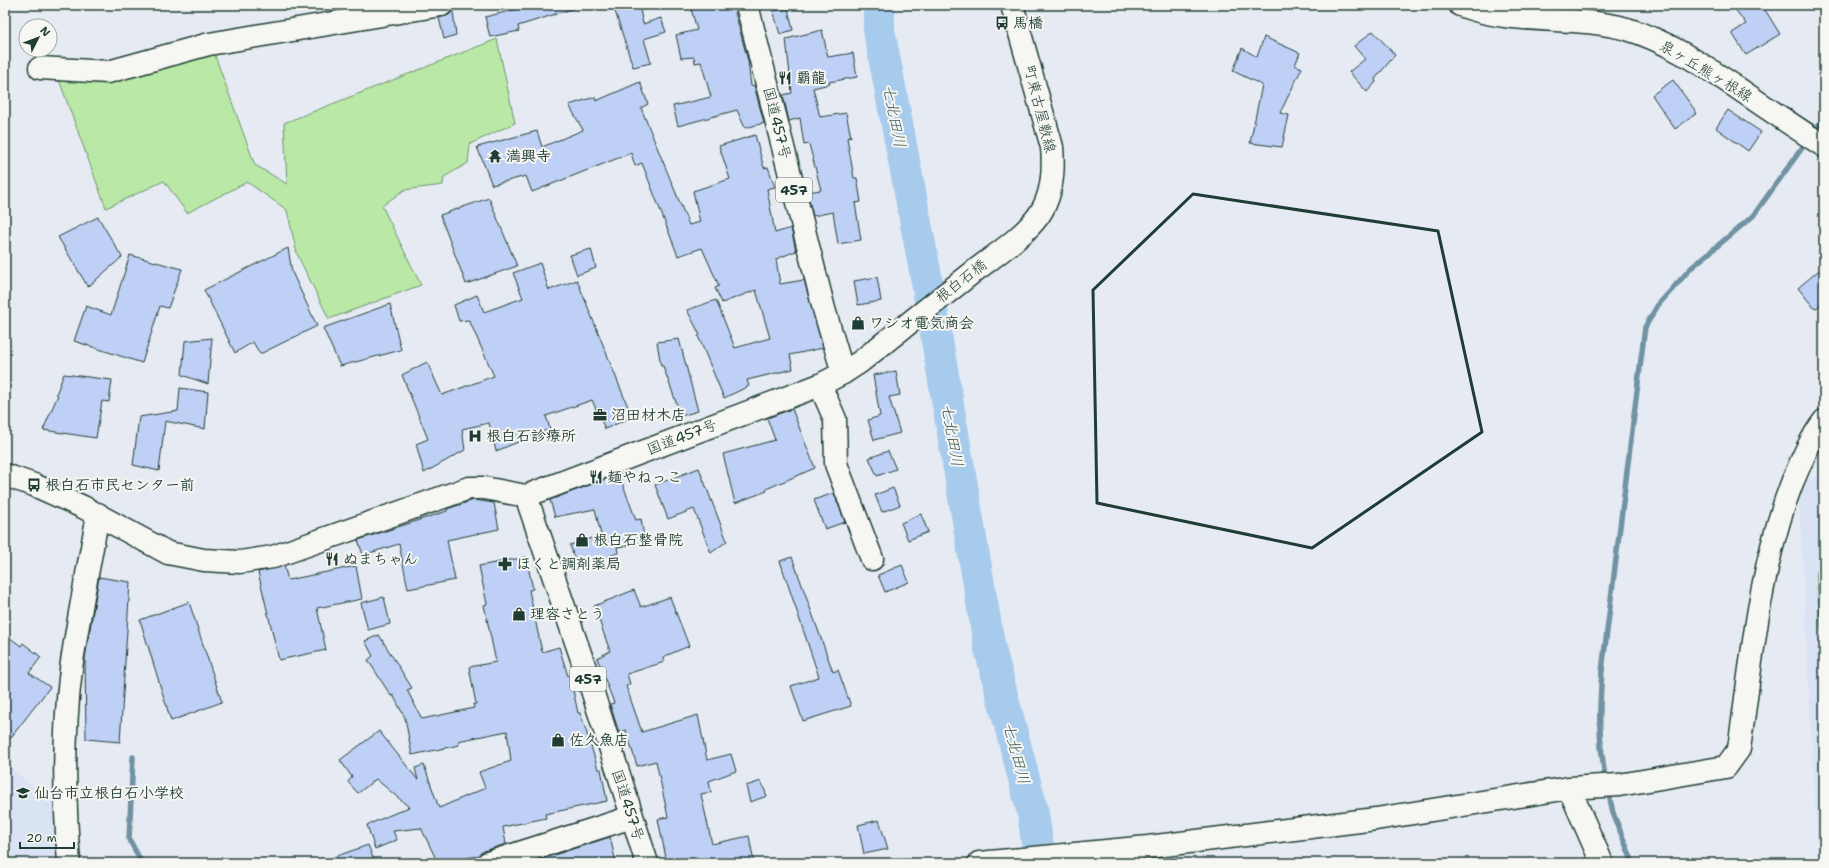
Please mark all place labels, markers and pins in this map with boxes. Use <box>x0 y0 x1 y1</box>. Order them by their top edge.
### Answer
place label: 馬橋 <box>1013 13 1043 33</box>
bus stop icon: 馬橋 <box>994 15 1010 31</box>
place label: 覇龍 <box>796 68 826 88</box>
restaurant icon: 覇龍 <box>777 70 793 86</box>
place label: 満興寺 <box>506 146 551 166</box>
temple icon: 満興寺 <box>487 148 503 164</box>
place label: ワシオ電気商会 <box>869 313 974 333</box>
shop icon: ワシオ電気商会 <box>850 315 866 331</box>
place label: 沼田材木店 <box>611 405 686 425</box>
office icon: 沼田材木店 <box>592 407 608 423</box>
place label: 根白石診療所 <box>486 426 576 446</box>
hospital icon: 根白石診療所 <box>467 428 483 444</box>
place label: 麺やねっこ <box>607 467 682 487</box>
restaurant icon: 麺やねっこ <box>588 469 604 485</box>
place label: 根白石市民センター前 <box>45 475 195 495</box>
bus stop icon: 根白石市民センター前 <box>26 477 42 493</box>
place label: 根白石整骨院 <box>593 530 683 550</box>
shop icon: 根白石整骨院 <box>574 532 590 548</box>
place label: ぬまちゃん <box>343 549 418 569</box>
restaurant icon: ぬまちゃん <box>324 551 340 567</box>
place label: ほくと調剤薬局 <box>516 554 621 574</box>
pharmacy icon: ほくと調剤薬局 <box>497 556 513 572</box>
place label: 理容さとう <box>530 604 605 624</box>
shop icon: 理容さとう <box>511 606 527 622</box>
place label: 佐久魚店 <box>569 730 629 750</box>
shop icon: 佐久魚店 <box>550 732 566 748</box>
place label: 仙台市立根白石小学校 <box>34 783 184 803</box>
school or university icon: 仙台市立根白石小学校 <box>15 785 31 801</box>

